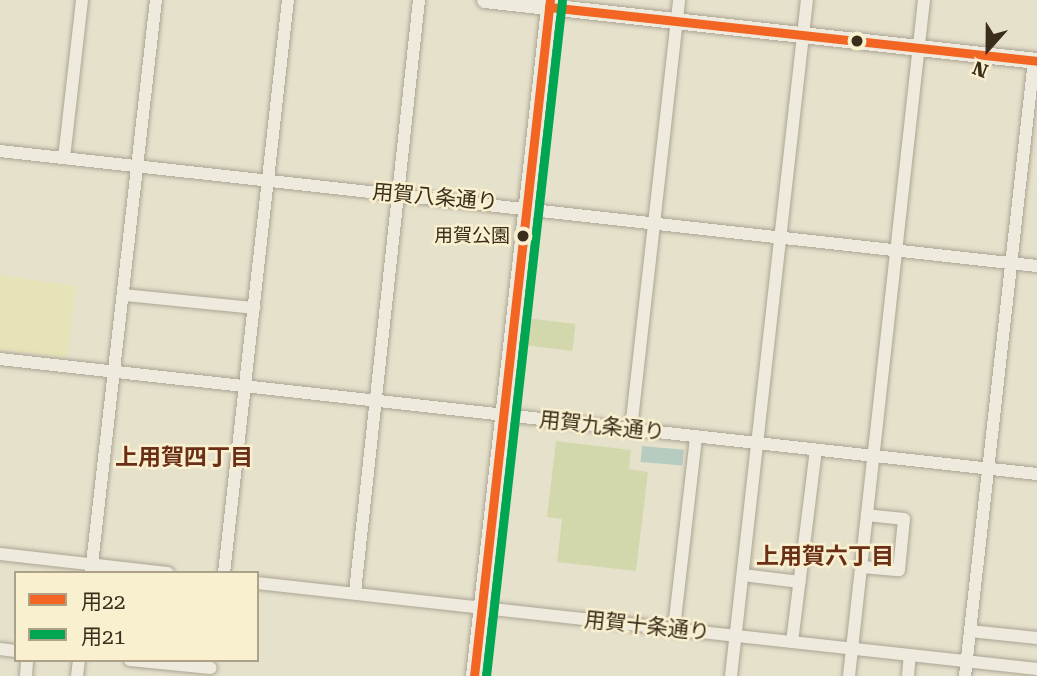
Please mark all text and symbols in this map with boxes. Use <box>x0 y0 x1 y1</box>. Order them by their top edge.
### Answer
north arrow <box>953 14 1023 84</box>
unlabelled marker <box>850 34 864 48</box>
text: N <box>969 56 991 82</box>
street label: 用賀八条通り <box>371 179 499 215</box>
place label: 用賀公園 <box>434 225 510 247</box>
marker: 用賀公園 <box>516 229 530 243</box>
street label: 用賀九条通り <box>538 407 666 445</box>
district label: 上用賀四丁目 <box>115 444 253 472</box>
district label: 上用賀六丁目 <box>756 543 894 571</box>
legend <box>14 571 259 662</box>
text: 用22 <box>81 590 126 614</box>
street label: 用賀十条通り <box>583 607 711 645</box>
text: 用21 <box>81 625 126 649</box>

